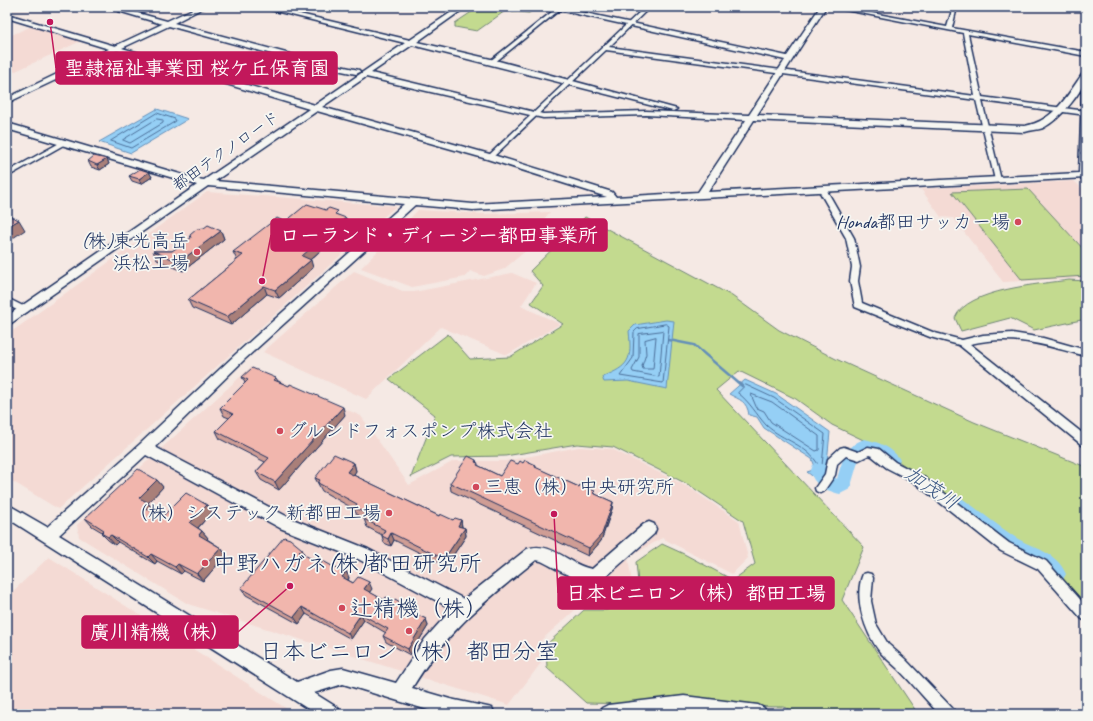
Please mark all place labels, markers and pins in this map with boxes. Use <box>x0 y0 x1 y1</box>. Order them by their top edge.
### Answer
callout: 聖隷福祉事業団 桜ケ丘保育園 <box>56 52 337 84</box>
place label: Honda都田サッカー場 <box>836 210 1010 234</box>
marker: Honda都田サッカー場 <box>1013 217 1023 227</box>
callout: ローランド・ディージー都田事業所 <box>271 219 607 251</box>
place label: (株)東光高岳 浜松工場 <box>81 229 189 275</box>
marker: (株)東光高岳 浜松工場 <box>192 247 202 257</box>
place label: グルンドフォスポンプ株式会社 <box>288 419 552 443</box>
marker: グルンドフォスポンプ株式会社 <box>275 426 285 436</box>
place label: 三恵（株）中央研究所 <box>484 475 674 499</box>
marker: 三恵（株）中央研究所 <box>471 482 481 492</box>
place label: （株）システック 新都田工場 <box>129 501 381 525</box>
marker: （株）システック 新都田工場 <box>384 508 394 518</box>
place label: 中野ハガネ(株)都田研究所 <box>213 549 481 578</box>
marker: 中野ハガネ(株)都田研究所 <box>200 558 210 568</box>
callout: 日本ビニロン（株）都田工場 <box>558 577 834 609</box>
place label: 辻精機（株） <box>350 594 488 623</box>
marker: 辻精機（株） <box>337 603 347 613</box>
callout: 廣川精機（株） <box>82 616 238 648</box>
marker: 日本ビニロン（株）都田分室 <box>404 626 414 636</box>
place label: 日本ビニロン（株）都田分室 <box>260 637 559 666</box>

